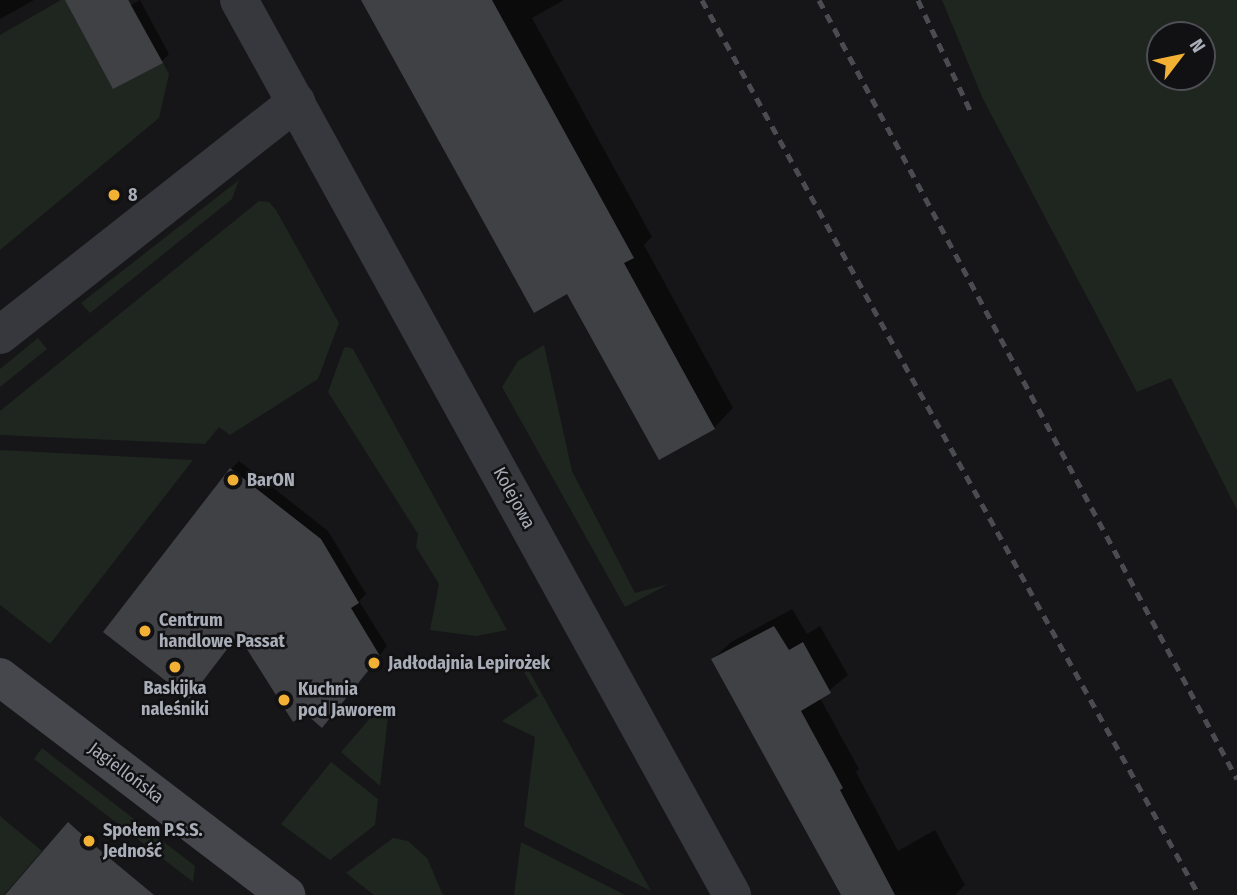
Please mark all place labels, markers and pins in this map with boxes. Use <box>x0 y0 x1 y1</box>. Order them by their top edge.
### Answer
place label: 8 <box>128 184 138 206</box>
marker: 8 <box>106 187 122 203</box>
place label: BarON <box>247 469 295 491</box>
marker: BarON <box>225 472 241 488</box>
place label: Centrum handlowe Passat <box>159 610 285 652</box>
marker: Centrum handlowe Passat <box>137 623 153 639</box>
place label: Jadłodajnia Lepirożek <box>388 652 550 674</box>
marker: Jadłodajnia Lepirożek <box>366 655 382 671</box>
marker: Baskijka naleśniki <box>167 659 183 675</box>
place label: Baskijka naleśniki <box>141 678 209 720</box>
place label: Kuchnia pod Jaworem <box>298 679 396 722</box>
marker: Kuchnia pod Jaworem <box>276 692 292 708</box>
place label: Społem P.S.S. Jedność <box>103 820 203 862</box>
marker: Społem P.S.S. Jedność <box>81 833 97 849</box>

